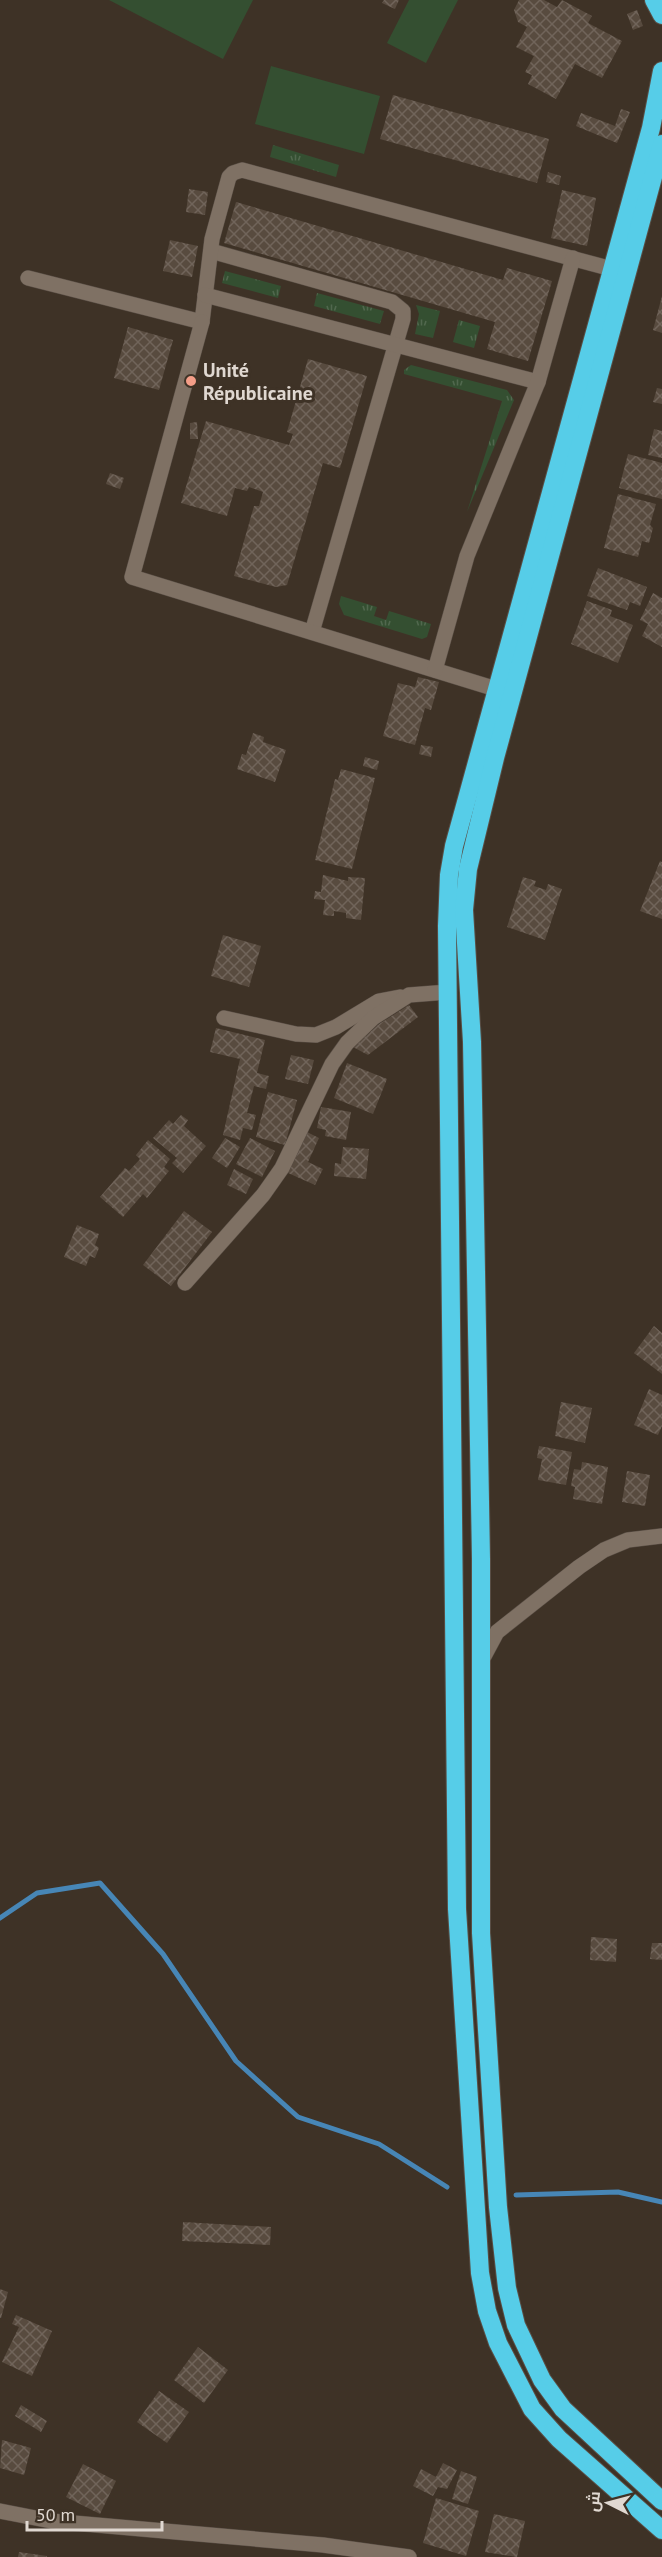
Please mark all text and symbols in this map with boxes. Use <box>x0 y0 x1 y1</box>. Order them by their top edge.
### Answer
place label: Unité Républicaine <box>203 357 313 406</box>
marker: Unité Républicaine <box>184 374 198 388</box>
north arrow <box>578 2473 638 2533</box>
text: ش <box>582 2490 604 2513</box>
scale bar <box>27 2494 162 2532</box>
text: 50 m <box>36 2503 75 2526</box>

